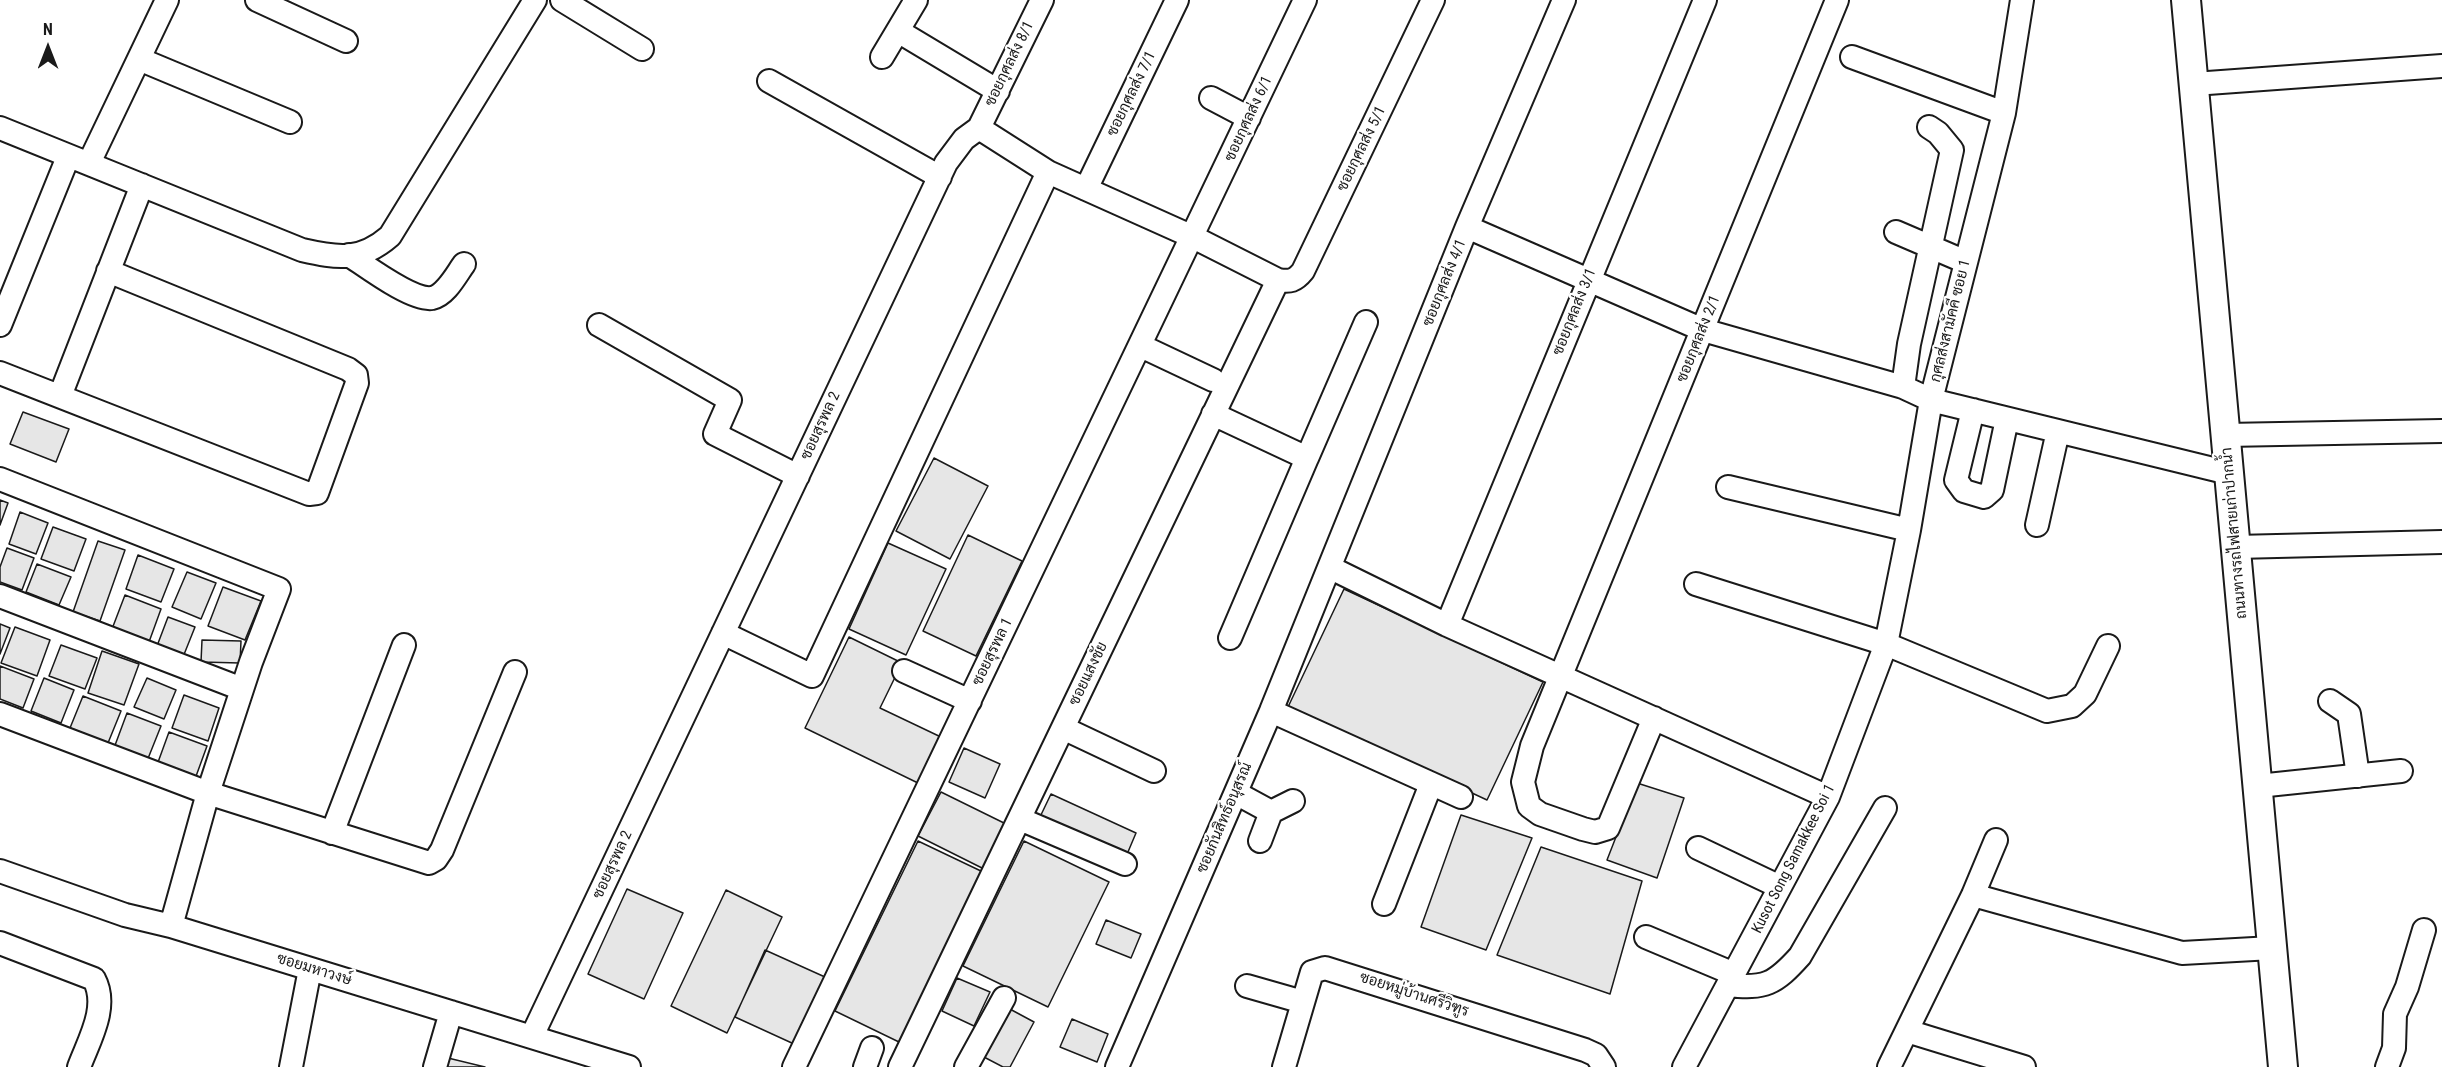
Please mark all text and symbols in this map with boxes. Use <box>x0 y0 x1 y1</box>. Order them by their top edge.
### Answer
north arrow <box>18 18 78 78</box>
street label: ซอยกุศลส่ง 8/1 <box>982 19 1038 109</box>
text: N <box>43 20 53 39</box>
street label: ซอยกุศลส่ง 7/1 <box>1104 49 1160 139</box>
street label: ซอยกุศลส่ง 6/1 <box>1221 73 1277 165</box>
street label: ซอยกุศลส่ง 5/1 <box>1334 104 1390 194</box>
street label: ซอยกุศลส่ง 4/1 <box>1419 237 1471 329</box>
street label: กุศลส่งสามัคคี ซอย 1 <box>1927 258 1975 384</box>
street label: ซอยกุศลส่ง 3/1 <box>1549 266 1601 358</box>
street label: ซอยกุศลส่ง 2/1 <box>1673 293 1725 385</box>
street label: ซอยสุรพล 2 <box>797 389 845 463</box>
street label: ถนนทางรถไฟสายเก่าปากน้ำ <box>2219 447 2251 619</box>
street label: ซอยสุรพล 1 <box>969 615 1017 689</box>
street label: ซอยแสงชัย <box>1066 639 1112 709</box>
street label: ซอยกันสิทธ์อนุสรณ์ <box>1194 760 1256 876</box>
street label: Kusot Song Samakkee Soi 1 <box>1749 781 1839 937</box>
street label: ซอยสุรพล 2 <box>589 828 637 902</box>
street label: ซอยมหาวงษ์ <box>274 950 354 990</box>
street label: ซอยหมู่บ้านศรีวิฑูร <box>1357 969 1471 1021</box>

